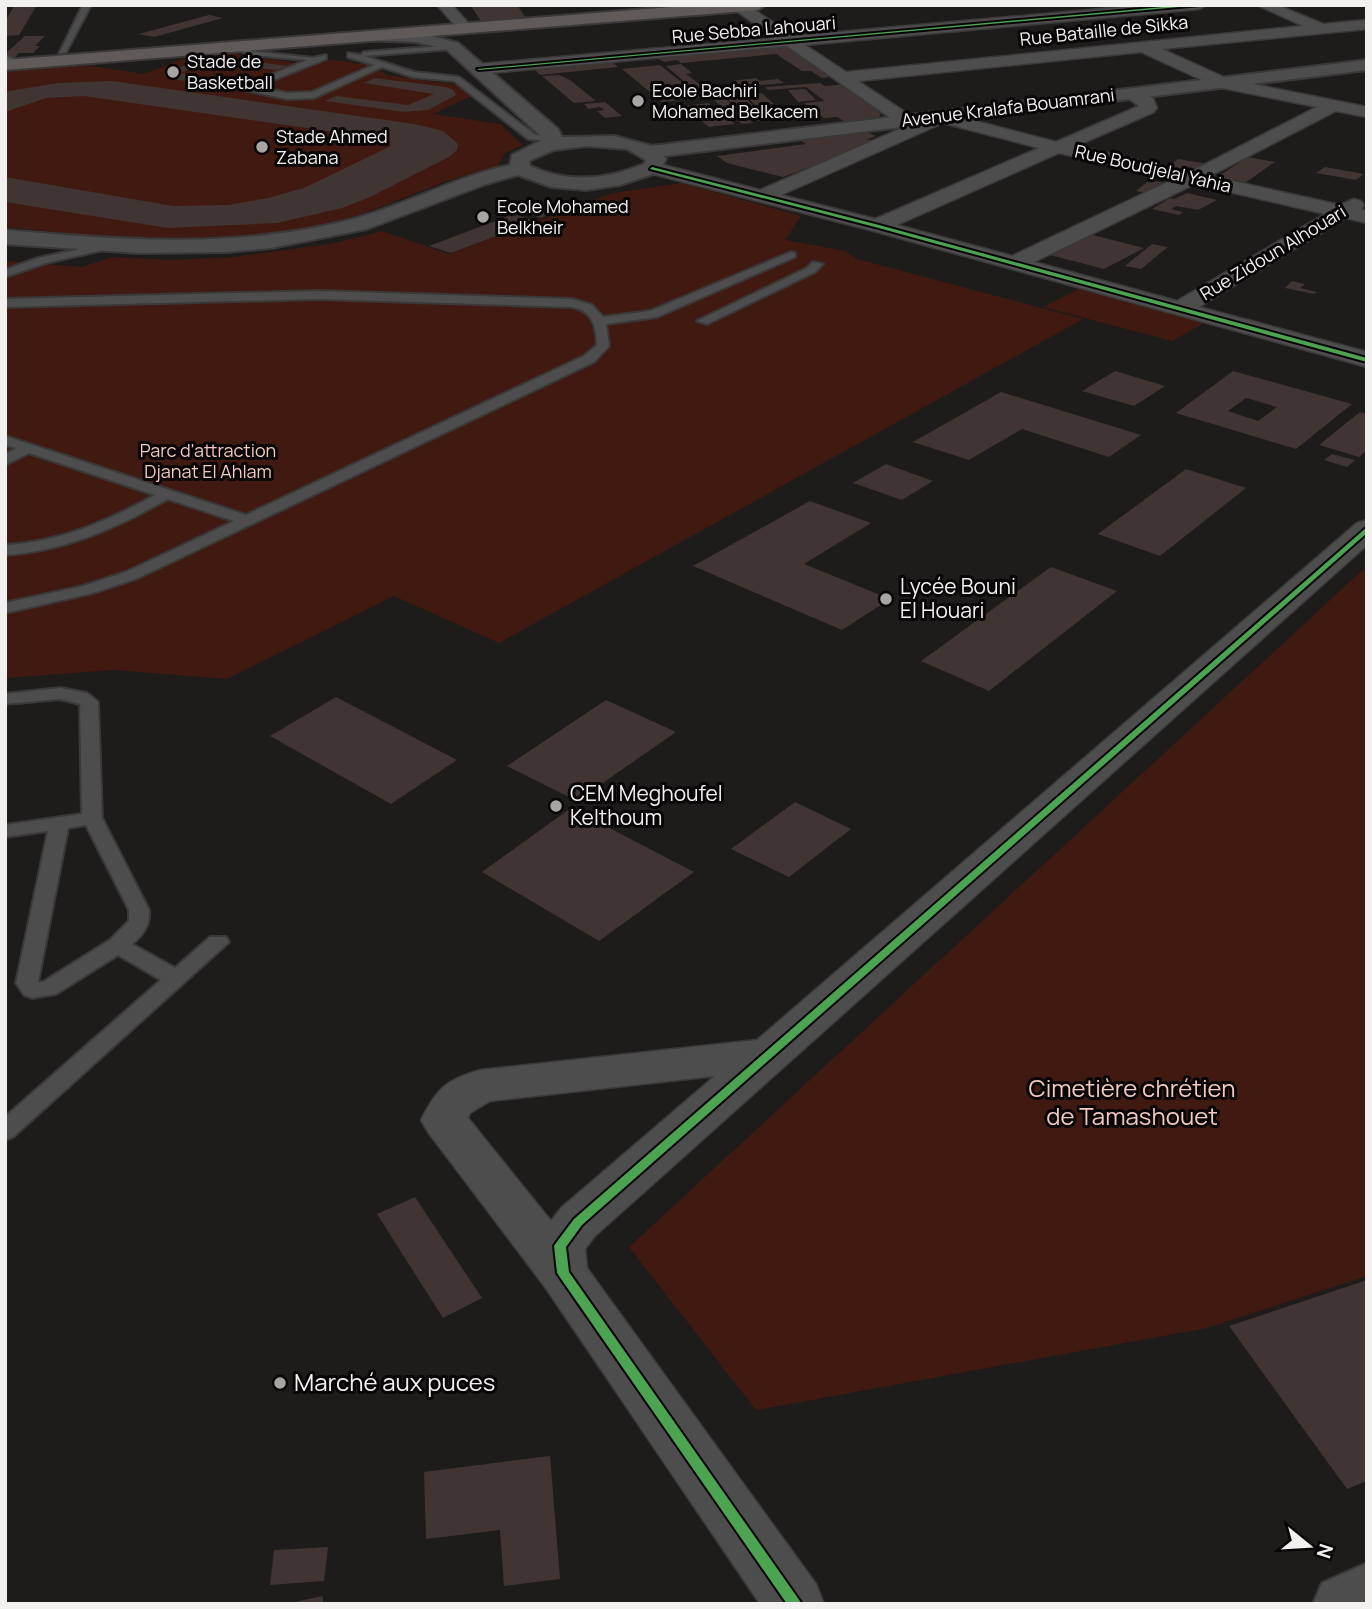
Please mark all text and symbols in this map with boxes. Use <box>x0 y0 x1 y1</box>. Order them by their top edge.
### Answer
street label: Rue Bataille de Sikka <box>1019 9 1189 51</box>
street label: Rue Sebba Lahouari <box>671 10 837 48</box>
place label: Stade de Basketball <box>187 49 273 94</box>
marker: Stade de Basketball <box>165 64 181 80</box>
place label: Ecole Bachiri Mohamed Belkacem <box>652 78 818 123</box>
street label: Avenue Kralafa Bouamrani <box>900 82 1116 132</box>
marker: Ecole Bachiri Mohamed Belkacem <box>630 93 646 109</box>
place label: Stade Ahmed Zabana <box>276 124 388 169</box>
street label: Rue Boudjelal Yahia <box>1073 138 1234 198</box>
marker: Stade Ahmed Zabana <box>254 139 270 155</box>
place label: Ecole Mohamed Belkheir <box>497 194 629 239</box>
street label: Rue Zidoun Alhouari <box>1195 199 1350 305</box>
marker: Ecole Mohamed Belkheir <box>475 209 491 225</box>
park label: Parc d'attraction Djanat El Ahlam <box>140 438 276 483</box>
place label: Lycée Bouni El Houari <box>900 572 1016 624</box>
marker: Lycée Bouni El Houari <box>878 591 894 607</box>
place label: CEM Meghoufel Kelthoum <box>570 779 723 831</box>
marker: CEM Meghoufel Kelthoum <box>548 798 564 814</box>
park label: Cimetière chrétien de Tamashouet <box>1029 1071 1235 1132</box>
place label: Marché aux puces <box>294 1365 495 1398</box>
marker: Marché aux puces <box>272 1375 288 1391</box>
north arrow <box>1274 1511 1344 1581</box>
text: N <box>1311 1541 1340 1562</box>

